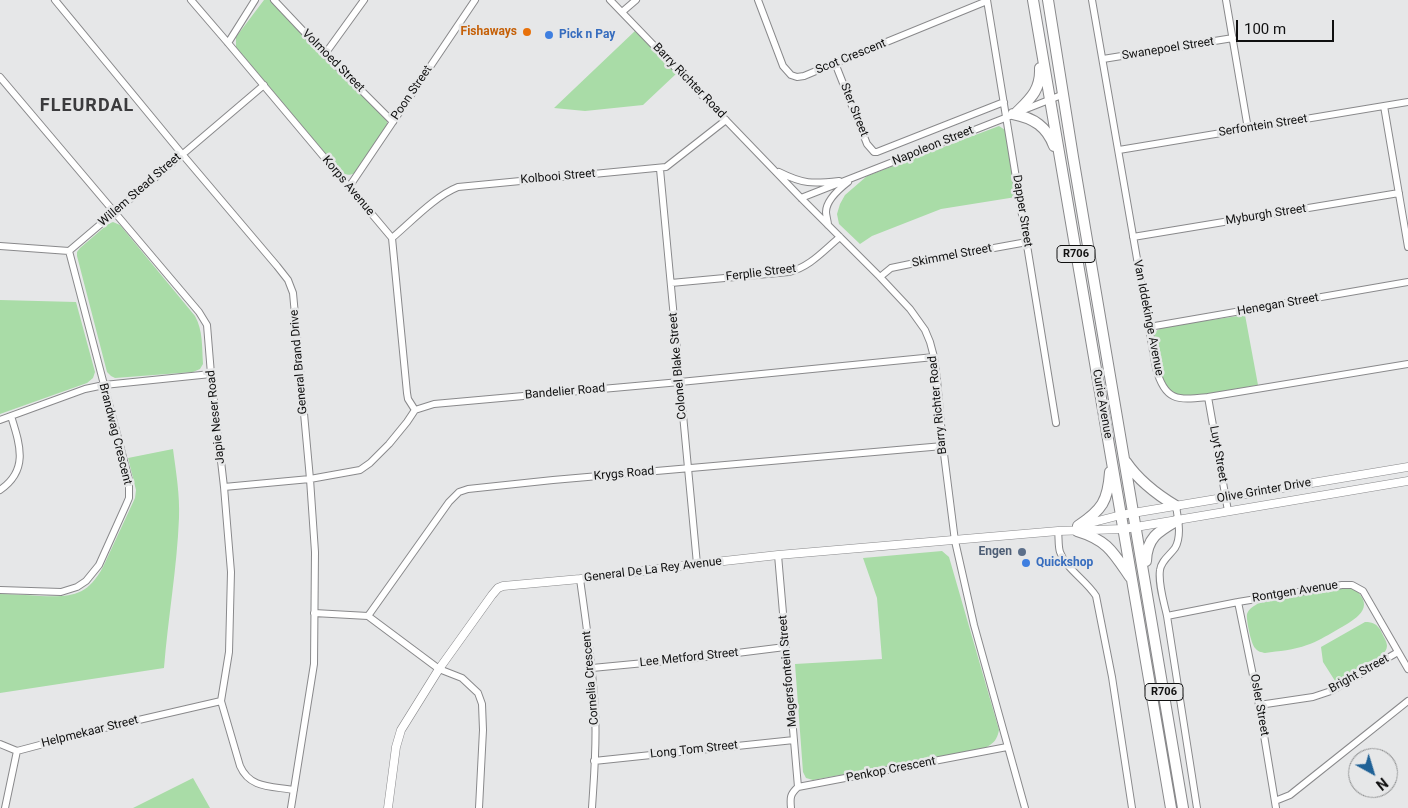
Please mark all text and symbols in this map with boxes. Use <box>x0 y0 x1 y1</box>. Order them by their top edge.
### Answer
scale bar <box>1238 10 1336 42</box>
text: 100 m <box>1244 20 1286 38</box>
place label: Fishaways <box>461 25 517 39</box>
marker: Fishaways <box>521 26 533 38</box>
street label: Volmoed Street <box>299 27 367 95</box>
place label: Pick n Pay <box>559 28 615 42</box>
marker: Pick n Pay <box>543 29 555 41</box>
street label: Swanepoel Street <box>1121 35 1215 63</box>
street label: Scot Crescent <box>814 36 888 78</box>
street label: Barry Richter Road <box>649 40 729 122</box>
street label: Poon Street <box>389 63 435 123</box>
street label: Ster Street <box>837 81 871 139</box>
district label: FLEURDAL <box>39 95 135 117</box>
street label: Serfontein Street <box>1218 112 1308 140</box>
street label: Napoleon Street <box>890 123 976 169</box>
street label: Willem Stead Street <box>96 150 184 230</box>
street label: Korps Avenue <box>319 153 377 219</box>
street label: Kolbooi Street <box>520 167 596 187</box>
street label: Dapper Street <box>1009 174 1035 248</box>
street label: Myburgh Street <box>1225 202 1307 228</box>
street label: Skimmel Street <box>911 241 993 271</box>
road number: R706 <box>1057 245 1095 262</box>
street label: Van Iddekinge Avenue <box>1130 259 1166 377</box>
street label: Ferplie Street <box>725 262 797 284</box>
street label: Henegan Street <box>1236 291 1320 319</box>
street label: General Brand Drive <box>287 309 311 415</box>
street label: Colonel Blake Street <box>666 312 690 420</box>
street label: Barry Richter Road <box>926 355 950 455</box>
street label: Curie Avenue <box>1089 368 1115 440</box>
street label: Japie Neser Road <box>204 369 228 465</box>
street label: Bandelier Road <box>524 381 606 403</box>
street label: Brandwag Crescent <box>95 382 135 486</box>
street label: Luyt Street <box>1206 425 1230 483</box>
street label: Krygs Road <box>593 464 655 484</box>
street label: Olive Grinter Drive <box>1216 476 1312 506</box>
place label: Engen <box>978 545 1012 559</box>
marker: Engen <box>1016 546 1028 558</box>
street label: General De La Rey Avenue <box>583 554 723 586</box>
place label: Quickshop <box>1036 556 1093 570</box>
marker: Quickshop <box>1020 557 1032 569</box>
street label: Rontgen Avenue <box>1251 578 1339 606</box>
street label: Magersfontein Street <box>776 614 800 728</box>
street label: Cornelia Crescent <box>580 630 602 726</box>
street label: Lee Metford Street <box>639 646 739 670</box>
street label: Bright Street <box>1326 652 1392 696</box>
street label: Osler Street <box>1246 673 1272 737</box>
road number: R706 <box>1145 684 1183 700</box>
street label: Helpmekaar Street <box>40 713 140 751</box>
street label: Long Tom Street <box>649 738 739 762</box>
north arrow <box>1348 748 1398 798</box>
street label: Penkop Crescent <box>845 754 937 786</box>
text: N <box>1373 775 1391 793</box>

